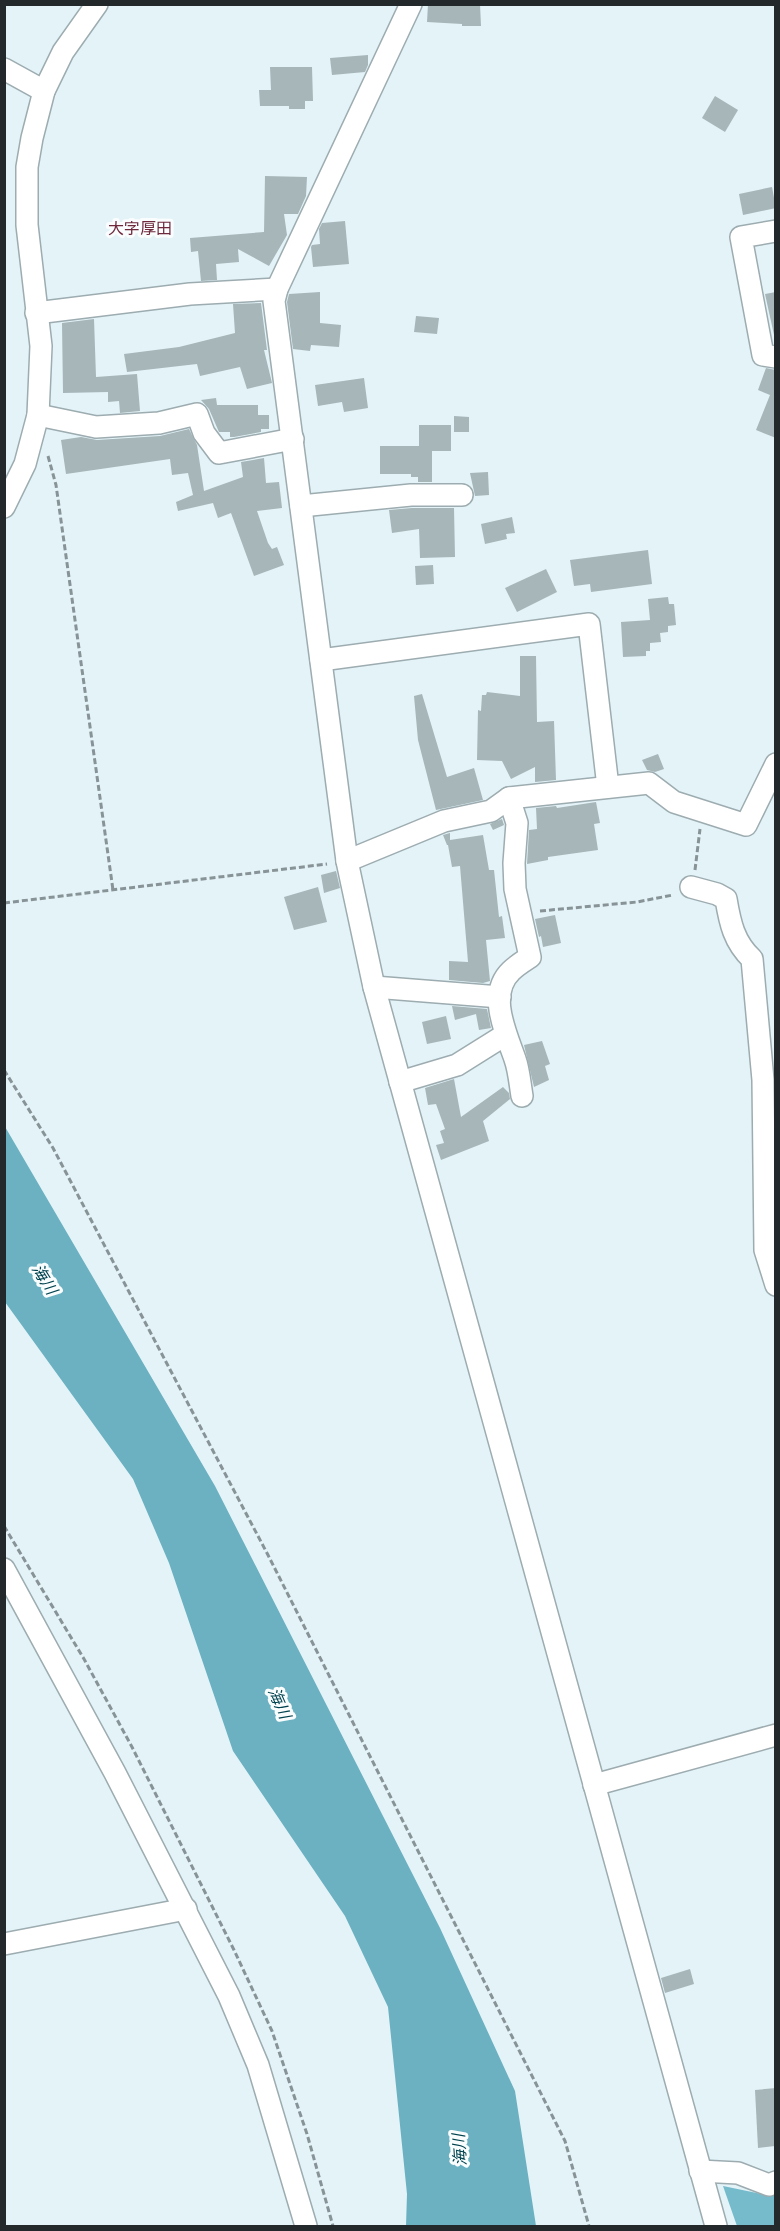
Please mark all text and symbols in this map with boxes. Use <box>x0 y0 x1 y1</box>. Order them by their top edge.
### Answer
district label: 大字厚田 <box>108 219 172 238</box>
water label: 海川 <box>28 1261 62 1300</box>
water label: 海川 <box>264 1685 296 1724</box>
water label: 海川 <box>449 2131 470 2167</box>

